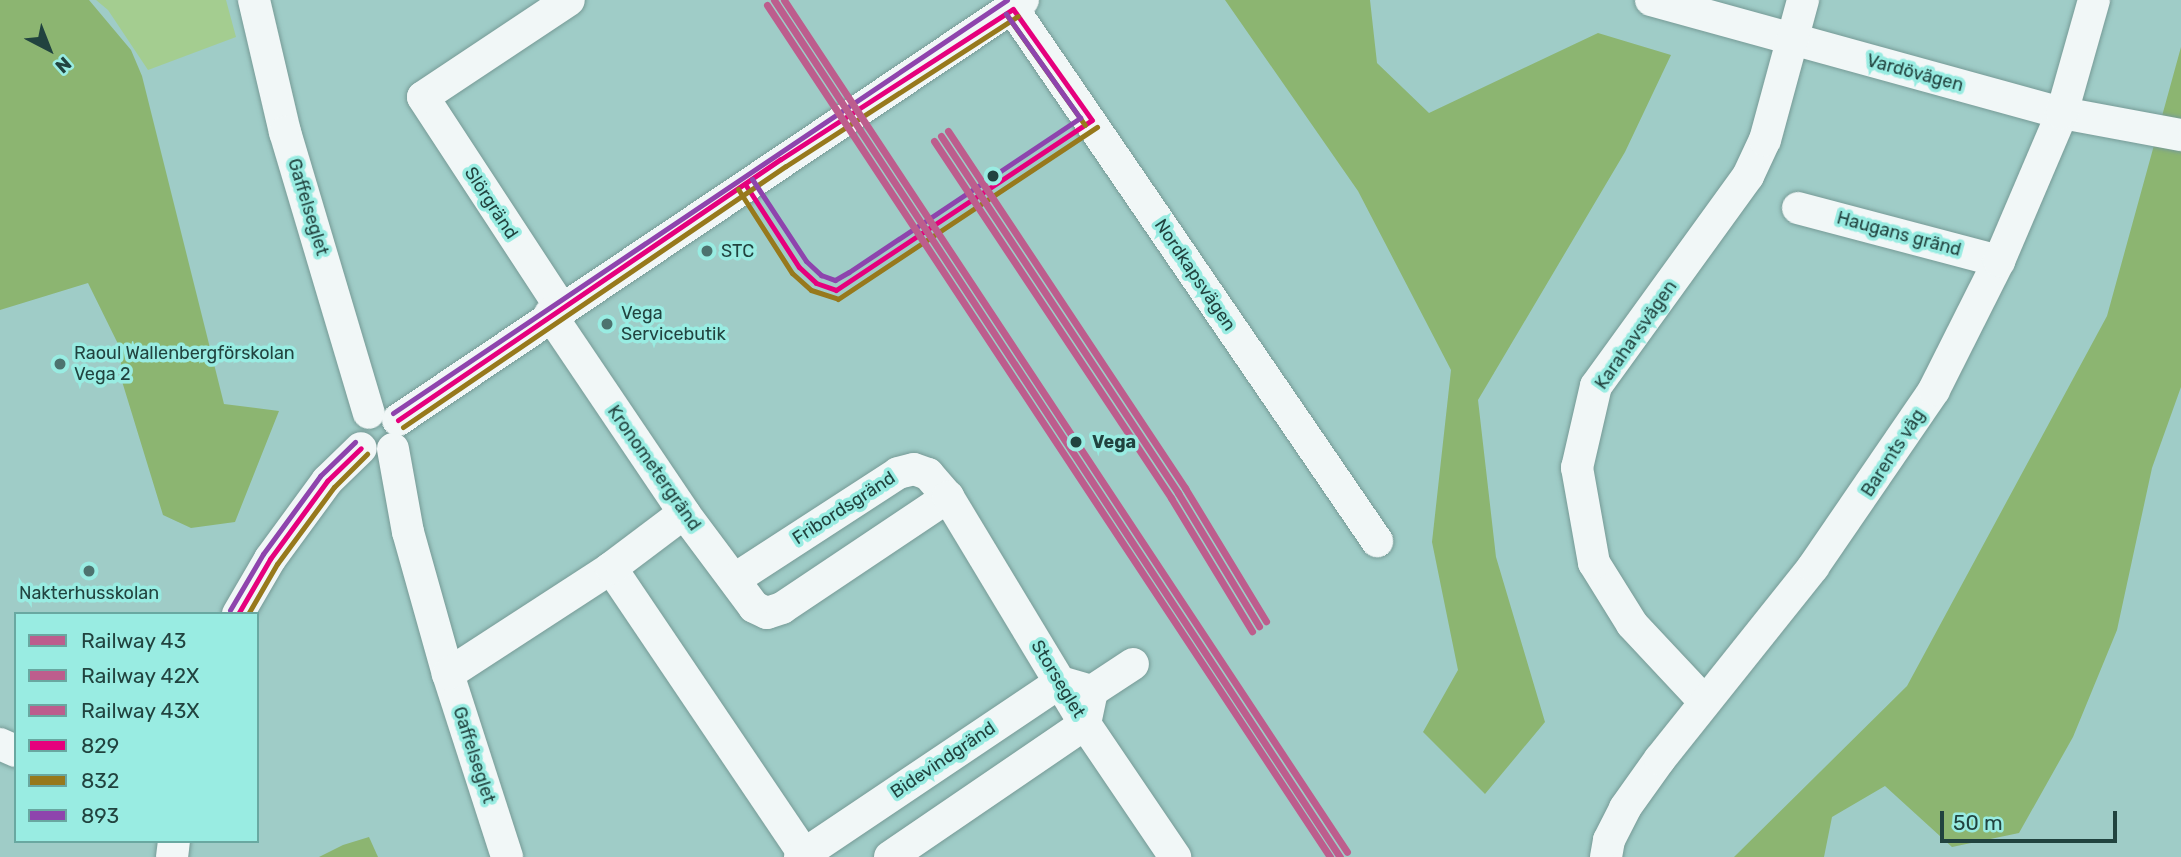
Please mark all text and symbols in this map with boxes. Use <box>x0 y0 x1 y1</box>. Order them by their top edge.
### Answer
north arrow <box>14 14 84 84</box>
street label: Vardövägen <box>1864 50 1966 96</box>
text: N <box>51 52 76 78</box>
street label: Gaffelseglet <box>283 156 333 258</box>
street label: Slörgränd <box>460 163 522 243</box>
unlabelled marker <box>986 169 1000 183</box>
street label: Haugans gränd <box>1834 207 1964 261</box>
street label: Nordkapsvägen <box>1150 215 1240 335</box>
place label: STC <box>721 240 754 262</box>
marker: STC <box>699 243 715 259</box>
street label: Karahavsvägen <box>1591 276 1681 394</box>
place label: Vega Servicebutik <box>621 303 726 346</box>
marker: Vega Servicebutik <box>599 316 615 332</box>
place label: Raoul Wallenbergförskolan Vega 2 <box>74 343 295 386</box>
marker: Raoul Wallenbergförskolan Vega 2 <box>52 356 68 372</box>
street label: Kronometergränd <box>603 401 705 535</box>
street label: Barents väg <box>1857 405 1929 501</box>
place label: Vega <box>1092 431 1136 453</box>
marker: Vega <box>1066 432 1086 452</box>
street label: Fribordsgränd <box>789 467 899 549</box>
marker: Nakterhusskolan <box>81 563 97 579</box>
place label: Nakterhusskolan <box>19 582 159 604</box>
legend <box>14 612 259 843</box>
text: Railway 43 <box>81 628 186 653</box>
street label: Storseglet <box>1026 636 1090 722</box>
text: Railway 42X <box>81 663 199 688</box>
text: Railway 43X <box>81 698 200 723</box>
street label: Gaffelseglet <box>448 704 500 806</box>
street label: Bidevindgränd <box>886 717 1000 803</box>
text: 829 <box>81 733 119 758</box>
text: 832 <box>81 768 119 793</box>
scale bar <box>1943 798 2120 842</box>
text: 893 <box>81 803 119 828</box>
text: 50 m <box>1953 810 2003 835</box>

